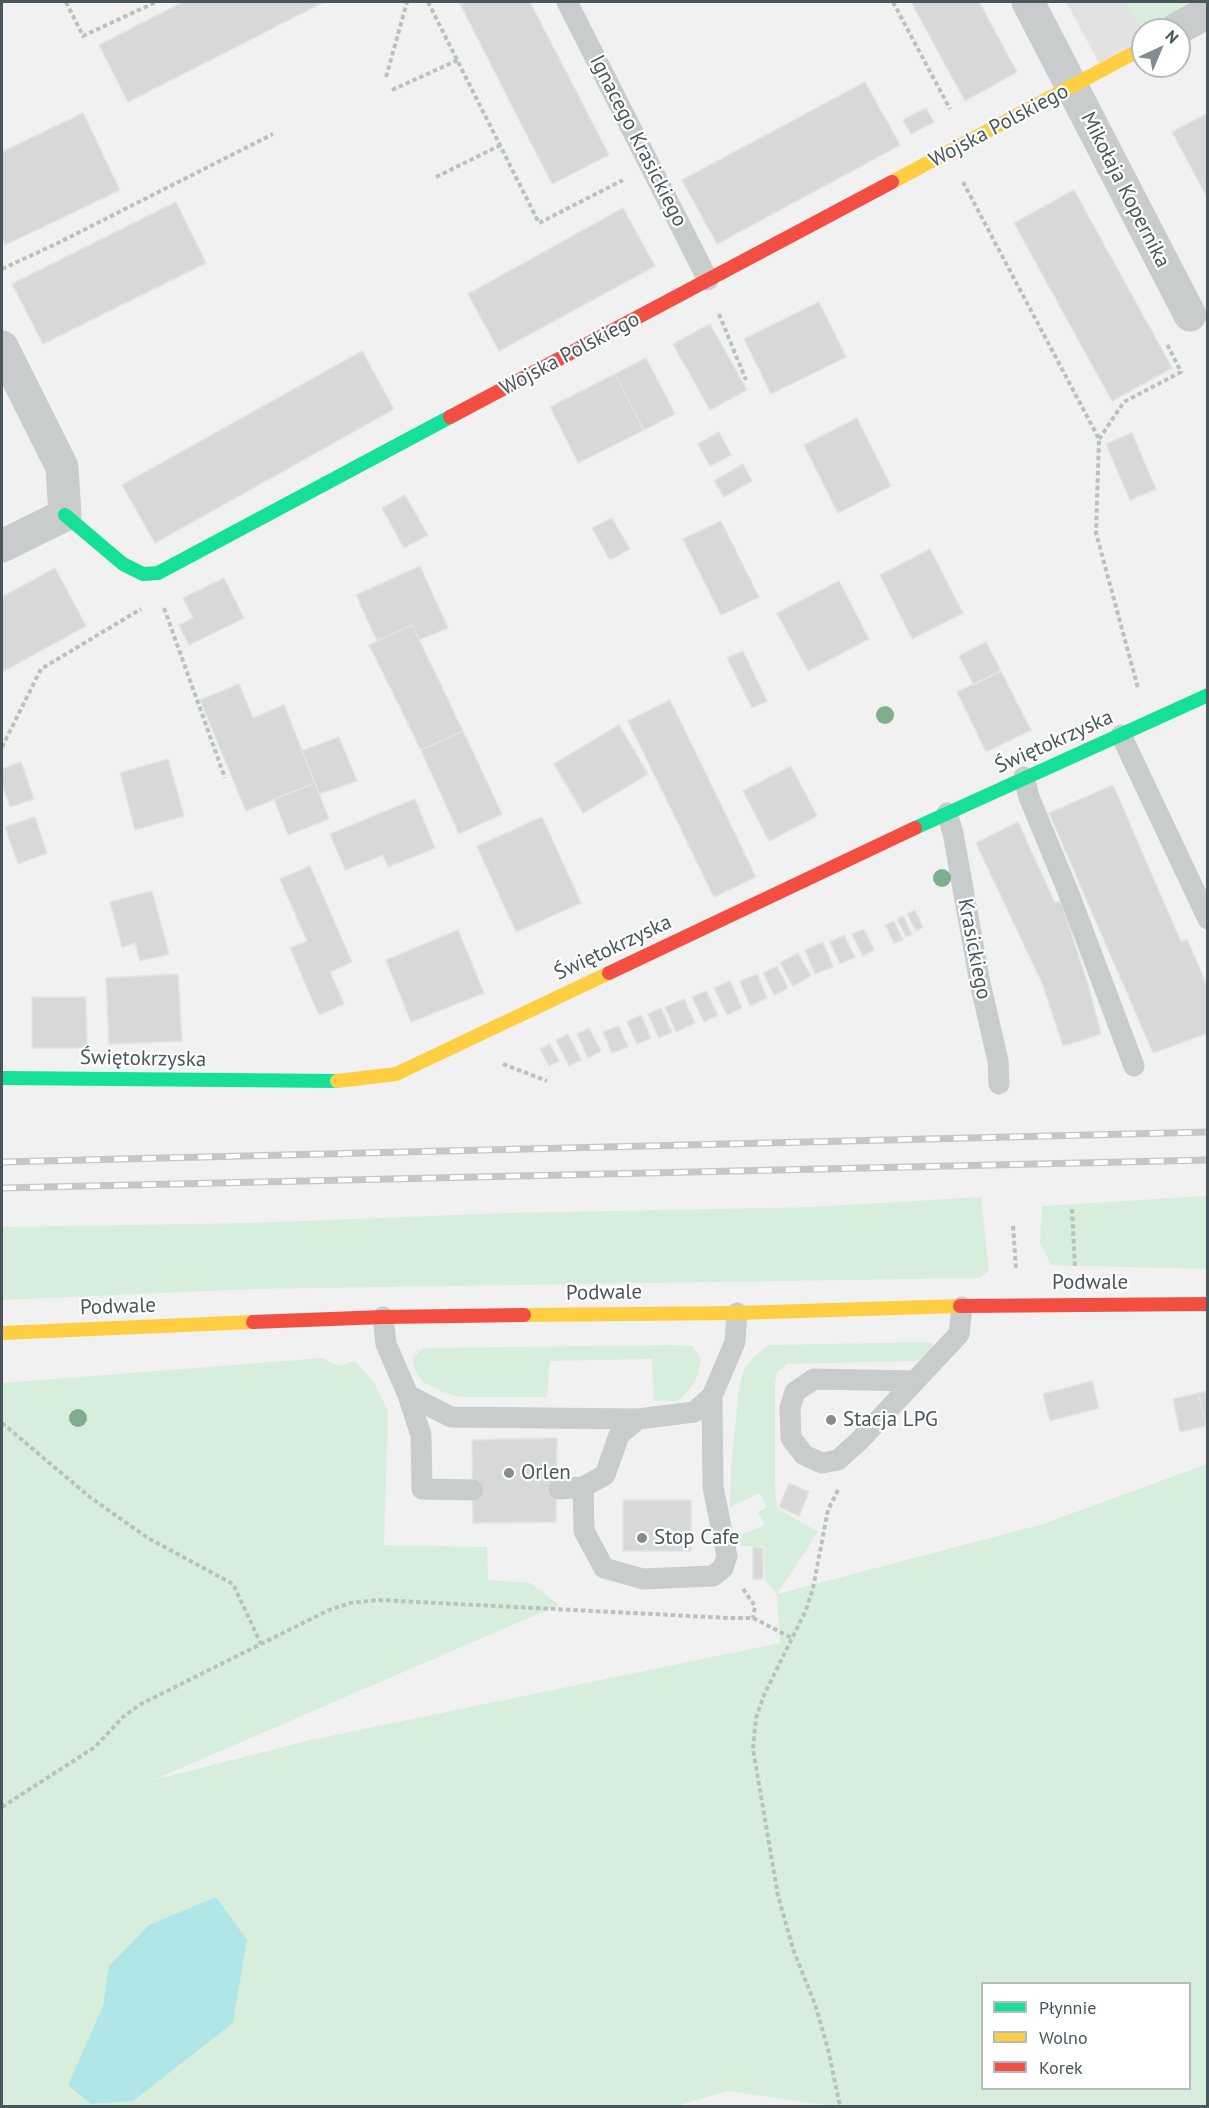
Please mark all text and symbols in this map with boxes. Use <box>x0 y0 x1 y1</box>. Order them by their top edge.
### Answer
north arrow <box>1131 18 1191 78</box>
text: N <box>1161 26 1183 47</box>
street label: Ignacego Krasickiego <box>584 51 692 231</box>
street label: Wojska Polskiego <box>925 79 1073 173</box>
street label: Mikołaja Kopernika <box>1075 108 1175 272</box>
street label: Wojska Polskiego <box>496 307 644 401</box>
street label: Świętokrzyska <box>991 705 1117 779</box>
street label: Krasickiego <box>952 896 996 1002</box>
street label: Świętokrzyska <box>550 910 676 986</box>
street label: Świętokrzyska <box>80 1045 206 1073</box>
street label: Podwale <box>1052 1270 1128 1296</box>
street label: Podwale <box>566 1280 642 1306</box>
street label: Podwale <box>79 1293 157 1321</box>
place label: Stacja LPG <box>843 1407 938 1433</box>
marker: Stacja LPG <box>824 1413 838 1427</box>
place label: Orlen <box>521 1460 571 1486</box>
marker: Orlen <box>502 1466 516 1480</box>
place label: Stop Cafe <box>654 1525 739 1551</box>
marker: Stop Cafe <box>635 1531 649 1545</box>
legend <box>981 1982 1191 2090</box>
text: Płynnie <box>1039 1996 1096 2019</box>
text: Wolno <box>1039 2026 1088 2049</box>
text: Korek <box>1039 2056 1083 2079</box>

